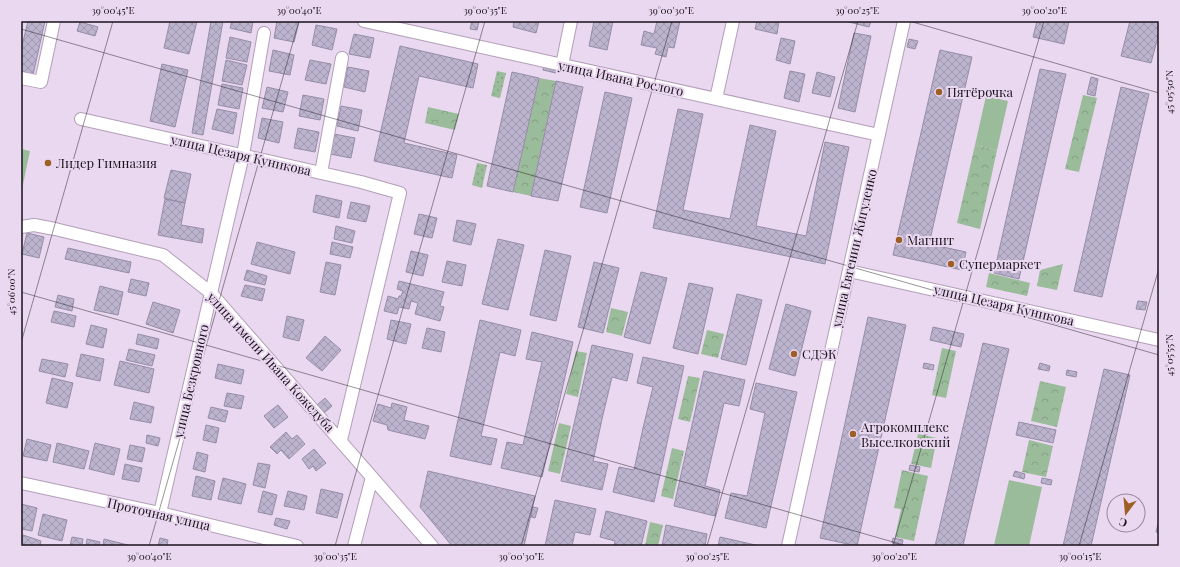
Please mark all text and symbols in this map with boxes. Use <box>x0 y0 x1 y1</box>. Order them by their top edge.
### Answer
text: 39°00'45"E <box>91 3 135 17</box>
text: 39°00'40"E <box>276 3 322 17</box>
text: 39°00'35"E <box>463 3 507 17</box>
text: 39°00'30"E <box>648 3 694 17</box>
text: 39°00'25"E <box>835 3 879 17</box>
text: 39°00'20"E <box>1021 3 1067 17</box>
street label: улица Ивана Рослого <box>556 56 685 99</box>
text: 45°05'50"N <box>1162 70 1176 114</box>
place label: Пятёрочка <box>947 83 1014 100</box>
marker: Пятёрочка <box>934 87 944 97</box>
street label: улица Цезаря Куникова <box>168 130 313 179</box>
place label: Лидер Гимназия <box>55 154 157 171</box>
marker: Лидер Гимназия <box>43 158 53 168</box>
street label: улица Евгении Жигуленко <box>827 167 880 330</box>
place label: Магнит <box>907 231 954 248</box>
marker: Магнит <box>894 235 904 245</box>
place label: Супермаркет <box>959 255 1041 272</box>
marker: Супермаркет <box>946 259 956 269</box>
text: 45°06'00"N <box>4 269 18 315</box>
street label: улица Цезаря Куникова <box>931 280 1076 329</box>
street label: улица имени Ивана Кожедуба <box>203 288 339 435</box>
street label: улица Безкровного <box>169 322 212 440</box>
text: 45°05'55"N <box>1162 334 1176 376</box>
place label: СДЭК <box>802 345 837 362</box>
marker: СДЭК <box>789 349 799 359</box>
place label: Агрокомплекс Выселковский <box>860 418 950 450</box>
marker: Агрокомплекс Выселковский <box>848 429 858 439</box>
street label: Проточная улица <box>106 493 213 534</box>
north arrow <box>1106 493 1146 533</box>
text: С <box>1117 515 1129 531</box>
text: 39°00'40"E <box>126 549 172 563</box>
text: 39°00'35"E <box>313 549 357 563</box>
text: 39°00'30"E <box>498 549 544 563</box>
text: 39°00'25"E <box>685 549 729 563</box>
text: 39°00'20"E <box>871 549 917 563</box>
text: 39°00'15"E <box>1059 549 1101 563</box>

